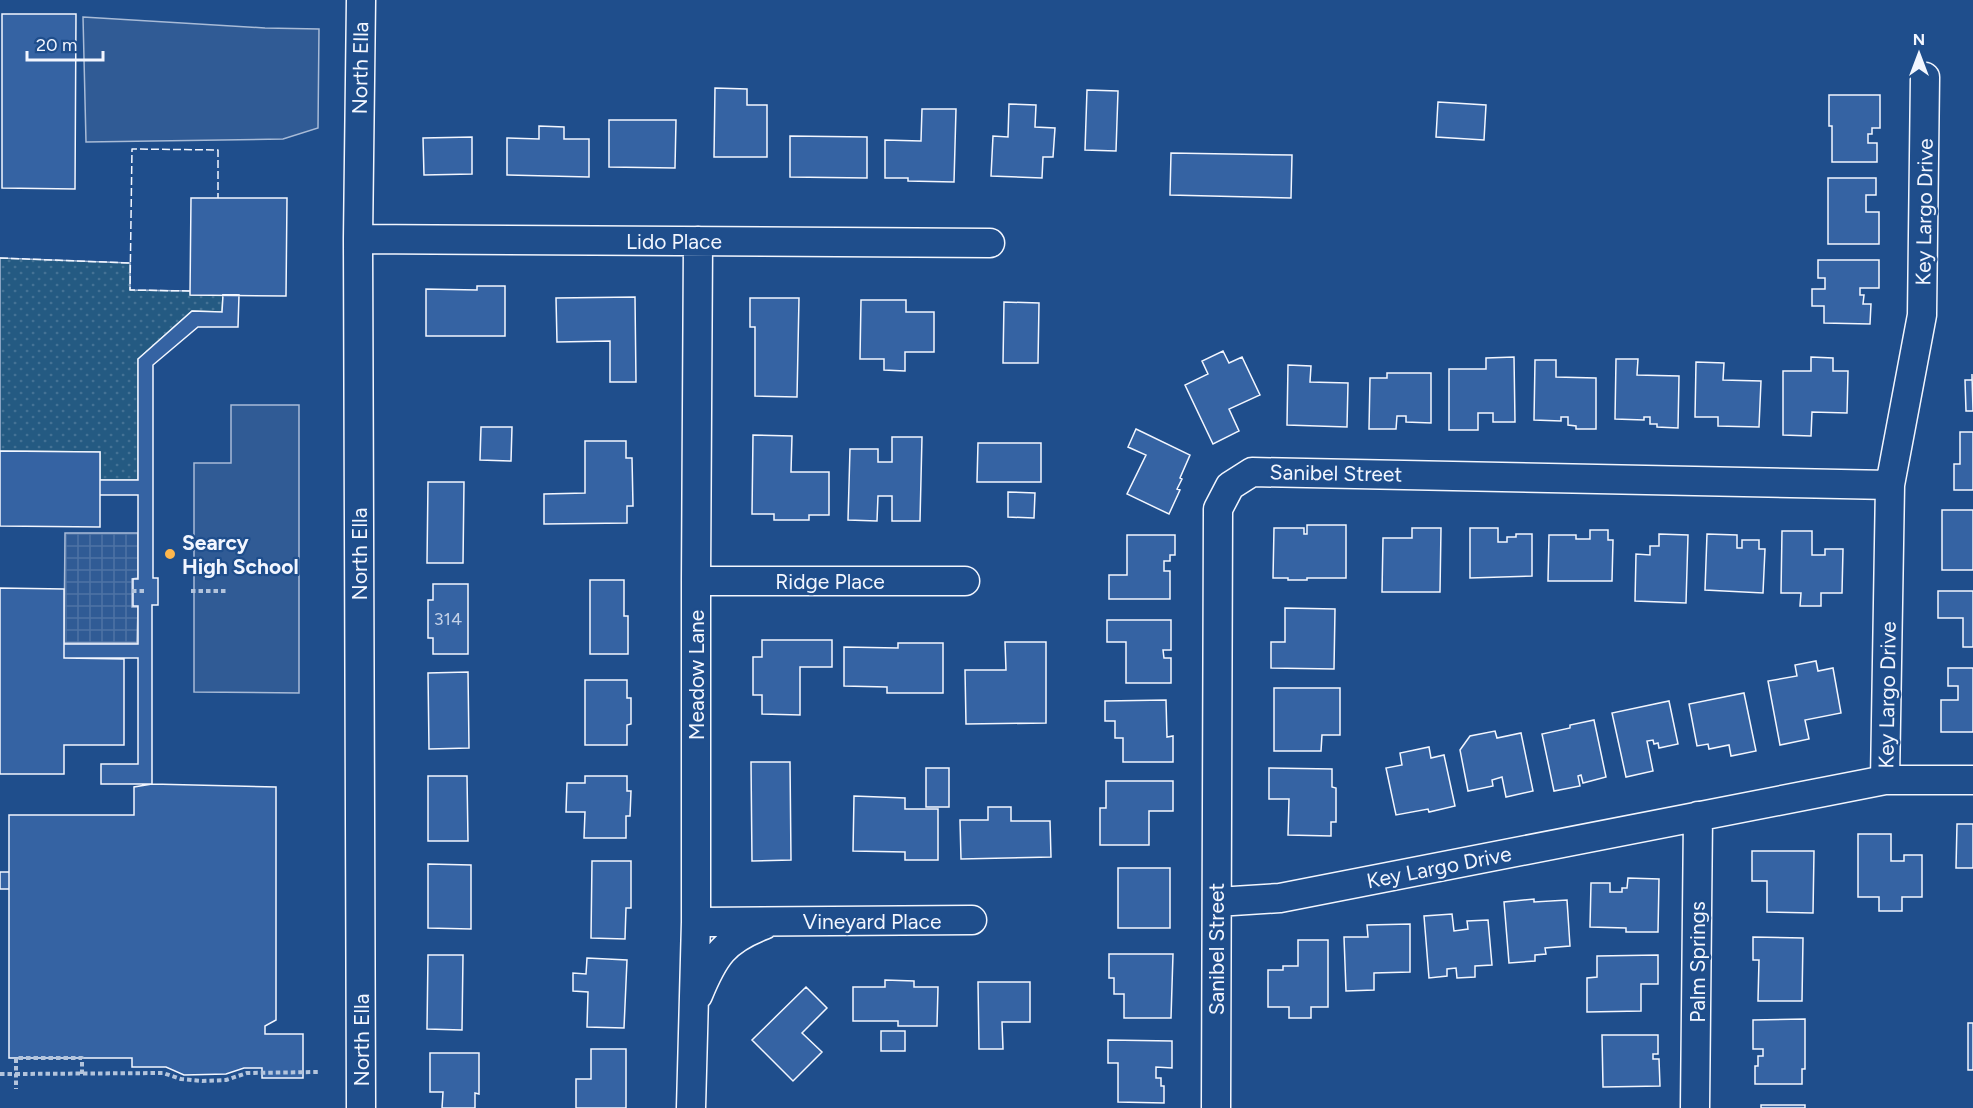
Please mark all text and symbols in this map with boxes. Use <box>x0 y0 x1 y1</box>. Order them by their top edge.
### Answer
street label: North Ella <box>347 21 373 115</box>
scale bar <box>27 24 104 62</box>
north arrow <box>1889 24 1949 84</box>
text: N <box>1913 30 1925 49</box>
text: 20 m <box>36 34 77 56</box>
street label: Key Largo Drive <box>1910 138 1938 286</box>
street label: Lido Place <box>626 229 722 254</box>
street label: Sanibel Street <box>1270 459 1403 487</box>
street label: North Ella <box>347 508 372 600</box>
place label: Searcy High School <box>182 530 299 579</box>
marker: Searcy High School <box>163 547 177 561</box>
street label: Ridge Place <box>775 569 885 594</box>
house number: 314 <box>434 608 462 630</box>
street label: Meadow Lane <box>684 610 709 740</box>
street label: Key Largo Drive <box>1873 621 1901 769</box>
street label: Key Largo Drive <box>1364 841 1514 893</box>
street label: Sanibel Street <box>1204 883 1229 1015</box>
street label: Palm Springs <box>1685 901 1710 1023</box>
street label: Vineyard Place <box>803 909 941 934</box>
street label: North Ella <box>349 994 374 1086</box>

